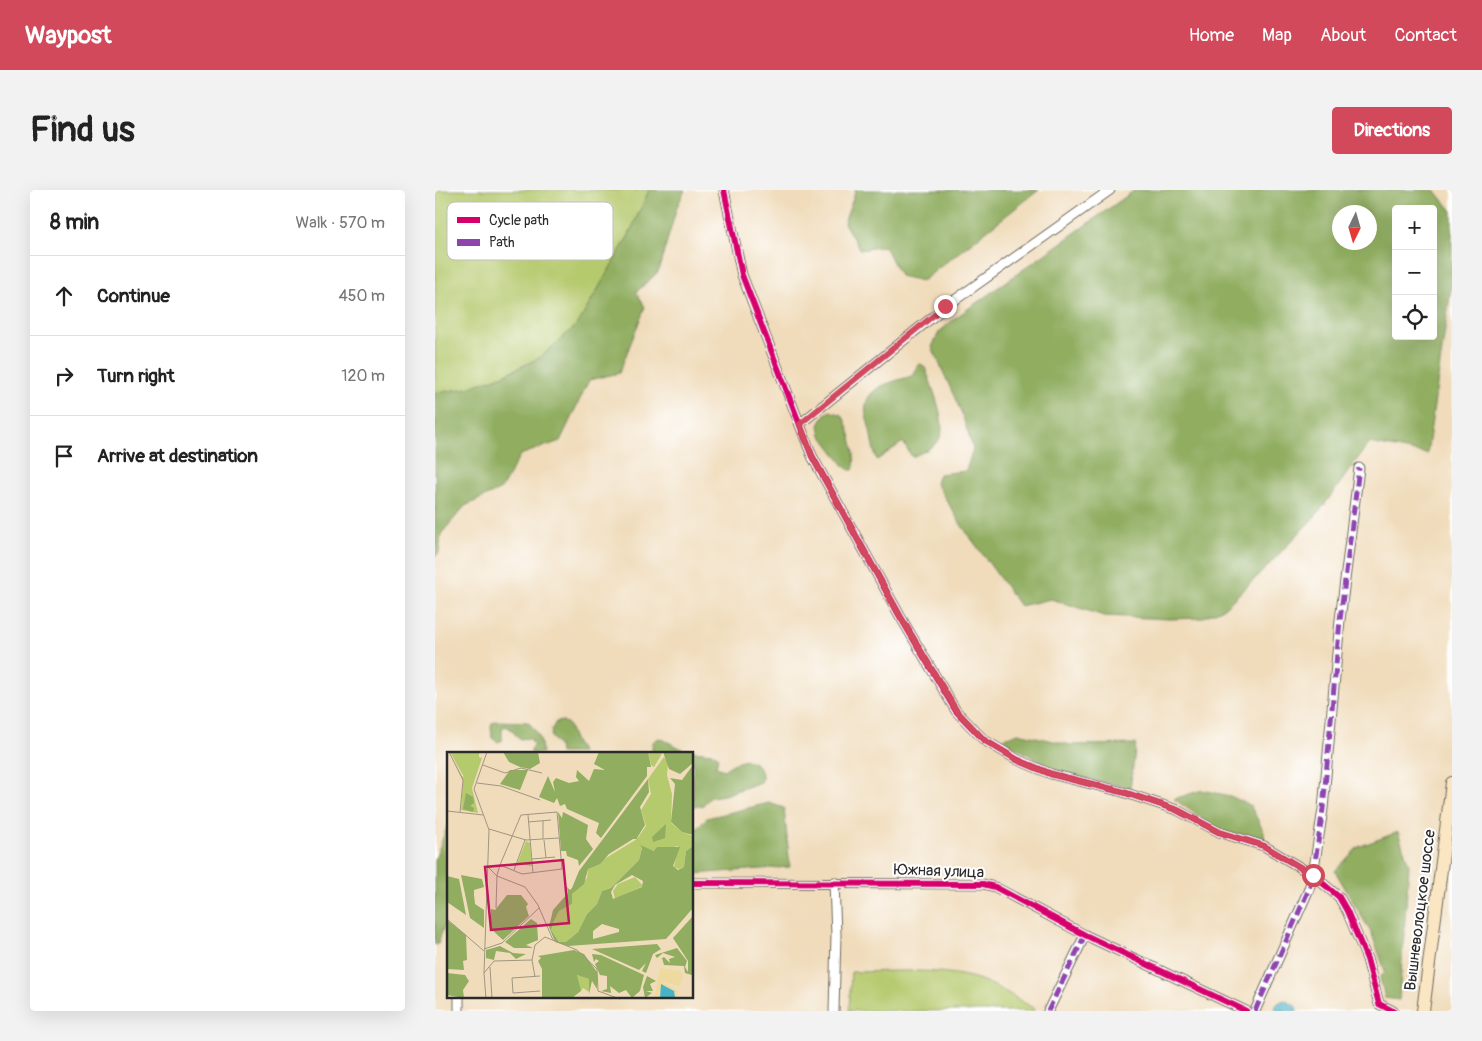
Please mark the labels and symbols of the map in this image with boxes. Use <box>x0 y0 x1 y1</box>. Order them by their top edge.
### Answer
legend <box>447 202 613 260</box>
north arrow <box>1332 205 1377 250</box>
text: Cycle path <box>489 212 549 229</box>
text: Path <box>489 234 514 251</box>
route end <box>934 295 957 318</box>
inset map <box>447 752 694 998</box>
street label: Вышневолоцкое шоссе <box>1400 828 1440 992</box>
street label: Южная улица <box>894 859 984 883</box>
route start <box>1302 864 1325 887</box>

